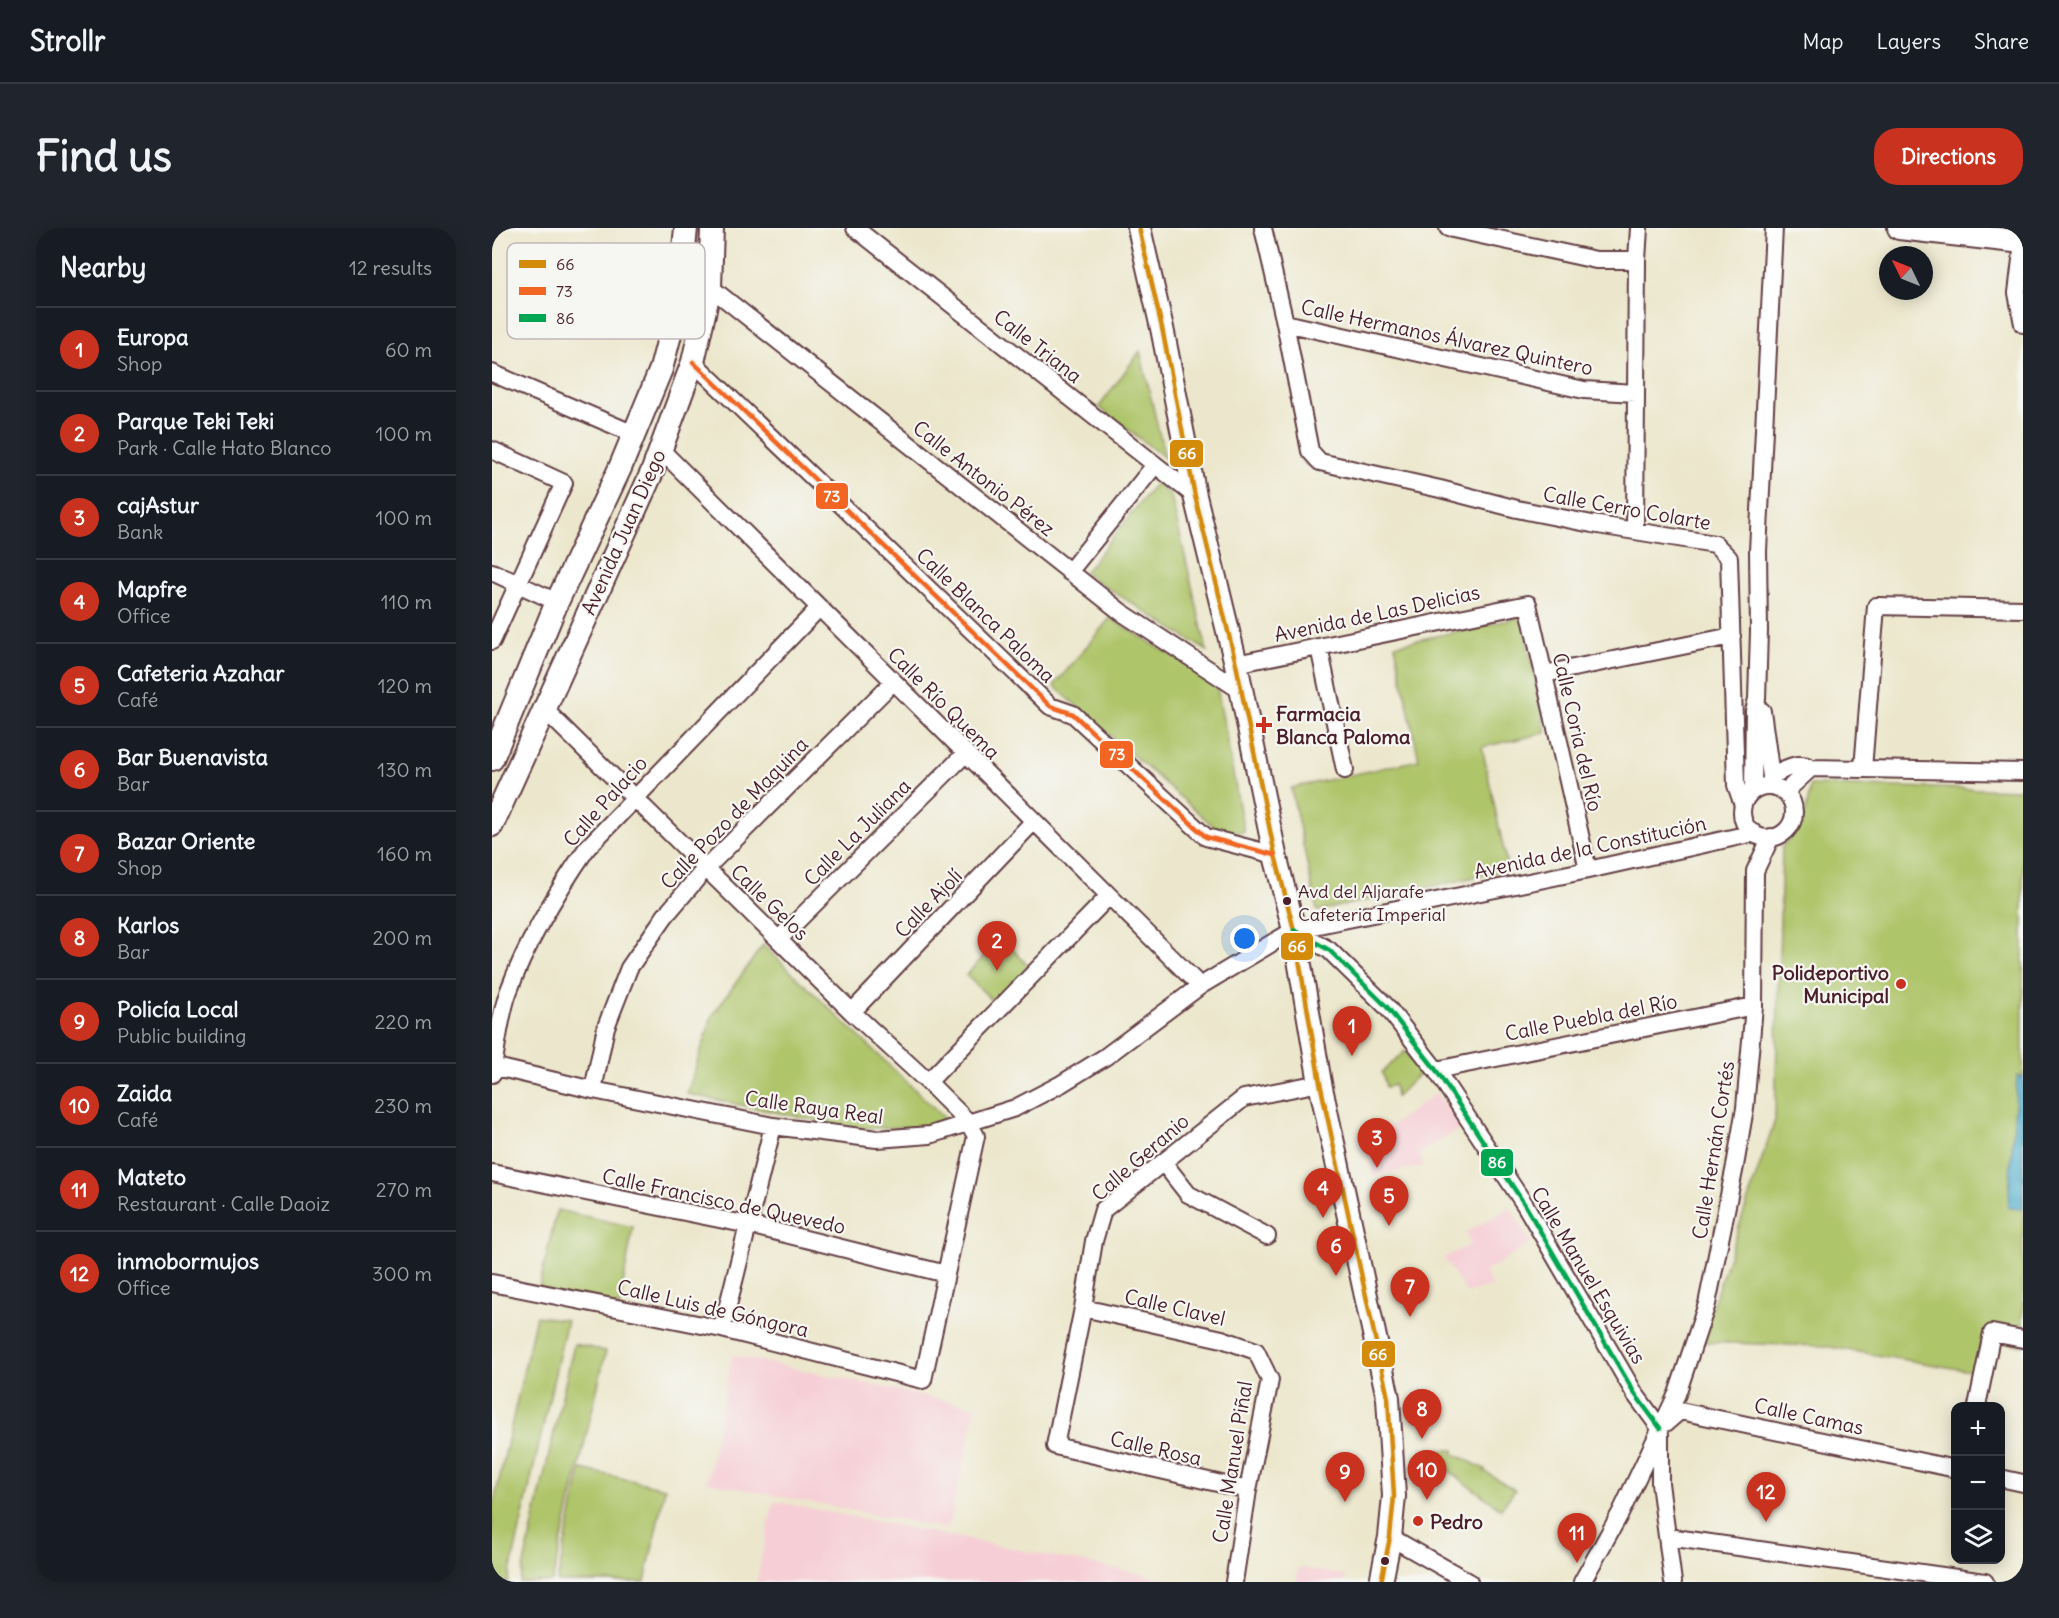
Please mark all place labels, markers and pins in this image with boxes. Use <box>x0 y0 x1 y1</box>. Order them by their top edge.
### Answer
place label: Farmacia Blanca Paloma <box>1276 701 1411 749</box>
marker: Farmacia Blanca Paloma <box>1257 718 1271 732</box>
place label: Avd del Aljarafe Cafeteria Imperial <box>1298 880 1446 926</box>
marker: Avd del Aljarafe Cafeteria Imperial <box>1281 895 1293 907</box>
pin: 2 <box>978 922 1016 971</box>
place label: Polideportivo Municipal <box>1772 960 1889 1008</box>
marker: Polideportivo Municipal <box>1894 977 1908 991</box>
pin: 1 <box>1332 1006 1372 1056</box>
pin: 3 <box>1358 1118 1396 1168</box>
pin: 4 <box>1304 1168 1342 1218</box>
pin: 5 <box>1370 1176 1408 1226</box>
pin: 6 <box>1316 1226 1356 1276</box>
pin: 7 <box>1390 1268 1430 1317</box>
pin: 8 <box>1402 1390 1442 1439</box>
pin: 10 <box>1408 1450 1446 1500</box>
pin: 9 <box>1326 1452 1364 1502</box>
pin: 12 <box>1746 1472 1786 1522</box>
place label: Pedro <box>1430 1509 1483 1534</box>
marker: Pedro <box>1411 1514 1425 1528</box>
pin: 11 <box>1558 1514 1596 1563</box>
unlabelled marker <box>1379 1555 1391 1567</box>

